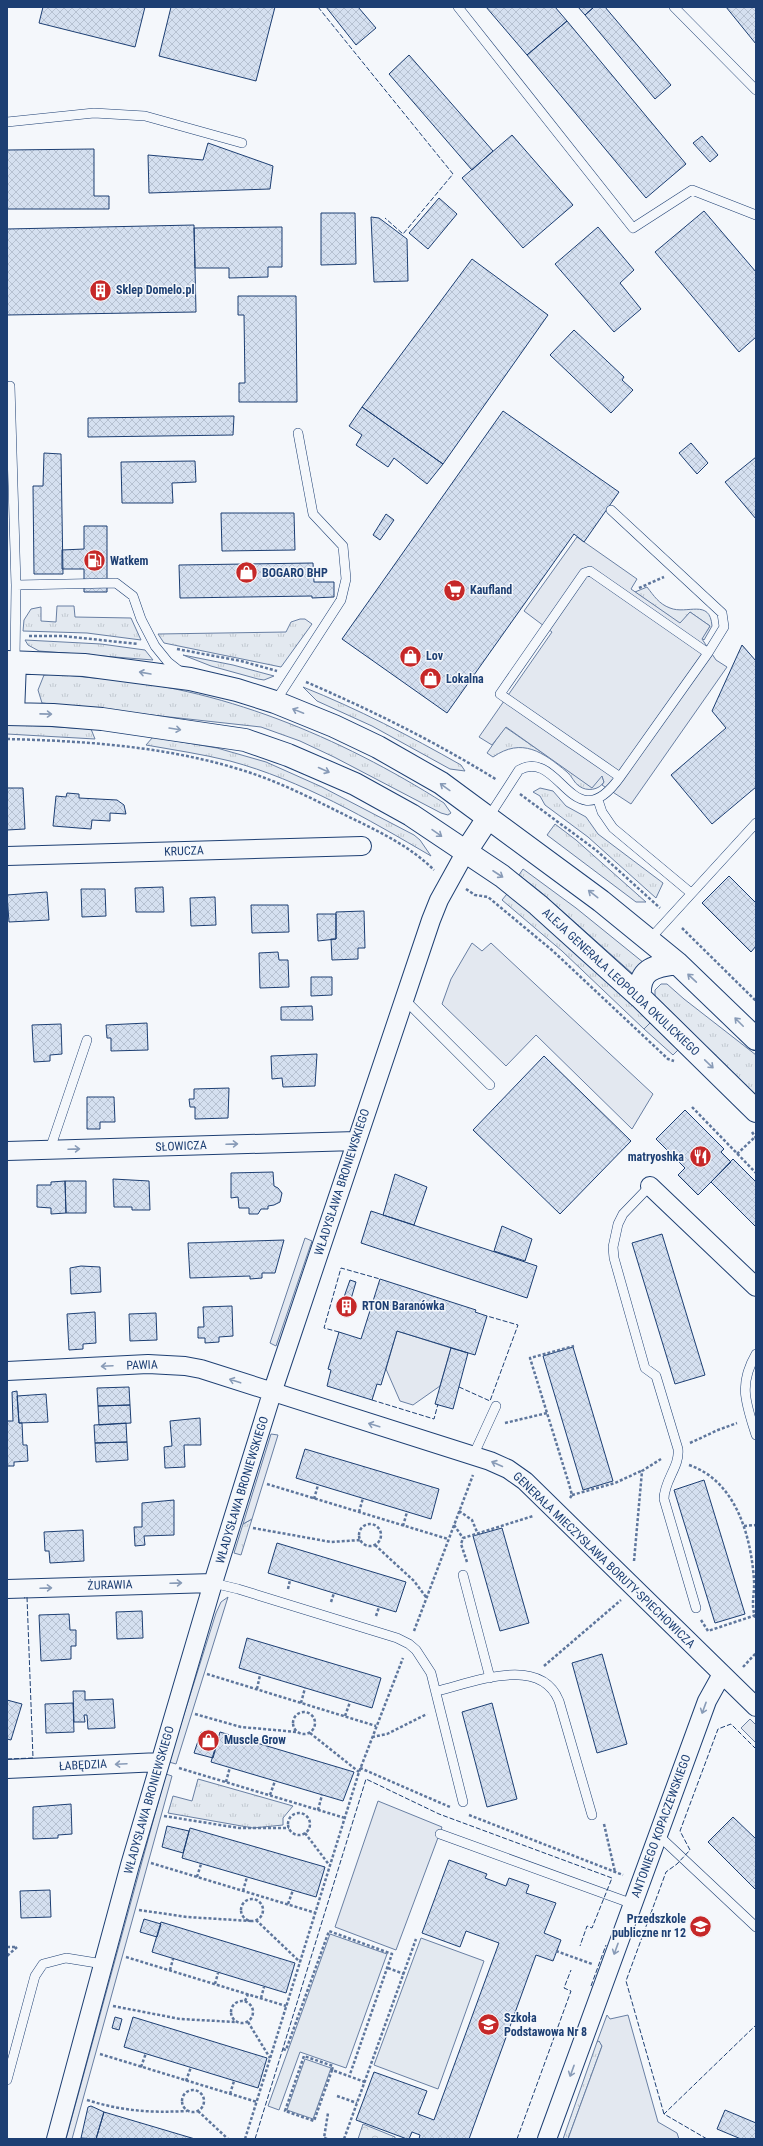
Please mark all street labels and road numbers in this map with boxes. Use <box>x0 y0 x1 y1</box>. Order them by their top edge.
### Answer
street label: KRUCZA <box>164 843 204 859</box>
street label: ALEJA GENERAŁA LEOPOLDA OKULICKIEGO <box>540 905 702 1059</box>
street label: WŁADYSŁAWA BRONIEWSKIEGO <box>312 1107 372 1257</box>
street label: SŁOWICZA <box>155 1138 207 1154</box>
street label: PAWIA <box>126 1357 158 1373</box>
street label: WŁADYSŁAWA BRONIEWSKIEGO <box>213 1415 271 1565</box>
street label: GENERAŁA MIECZYSŁAWA BORUTY-SPIECHOWICZA <box>510 1469 698 1651</box>
street label: ŻURAWIA <box>87 1576 133 1593</box>
street label: WŁADYSŁAWA BRONIEWSKIEGO <box>121 1724 177 1876</box>
street label: ANTONIEGO KOPACZEWSKIEGO <box>629 1752 693 1900</box>
street label: ŁABĘDZIA <box>59 1757 107 1773</box>

